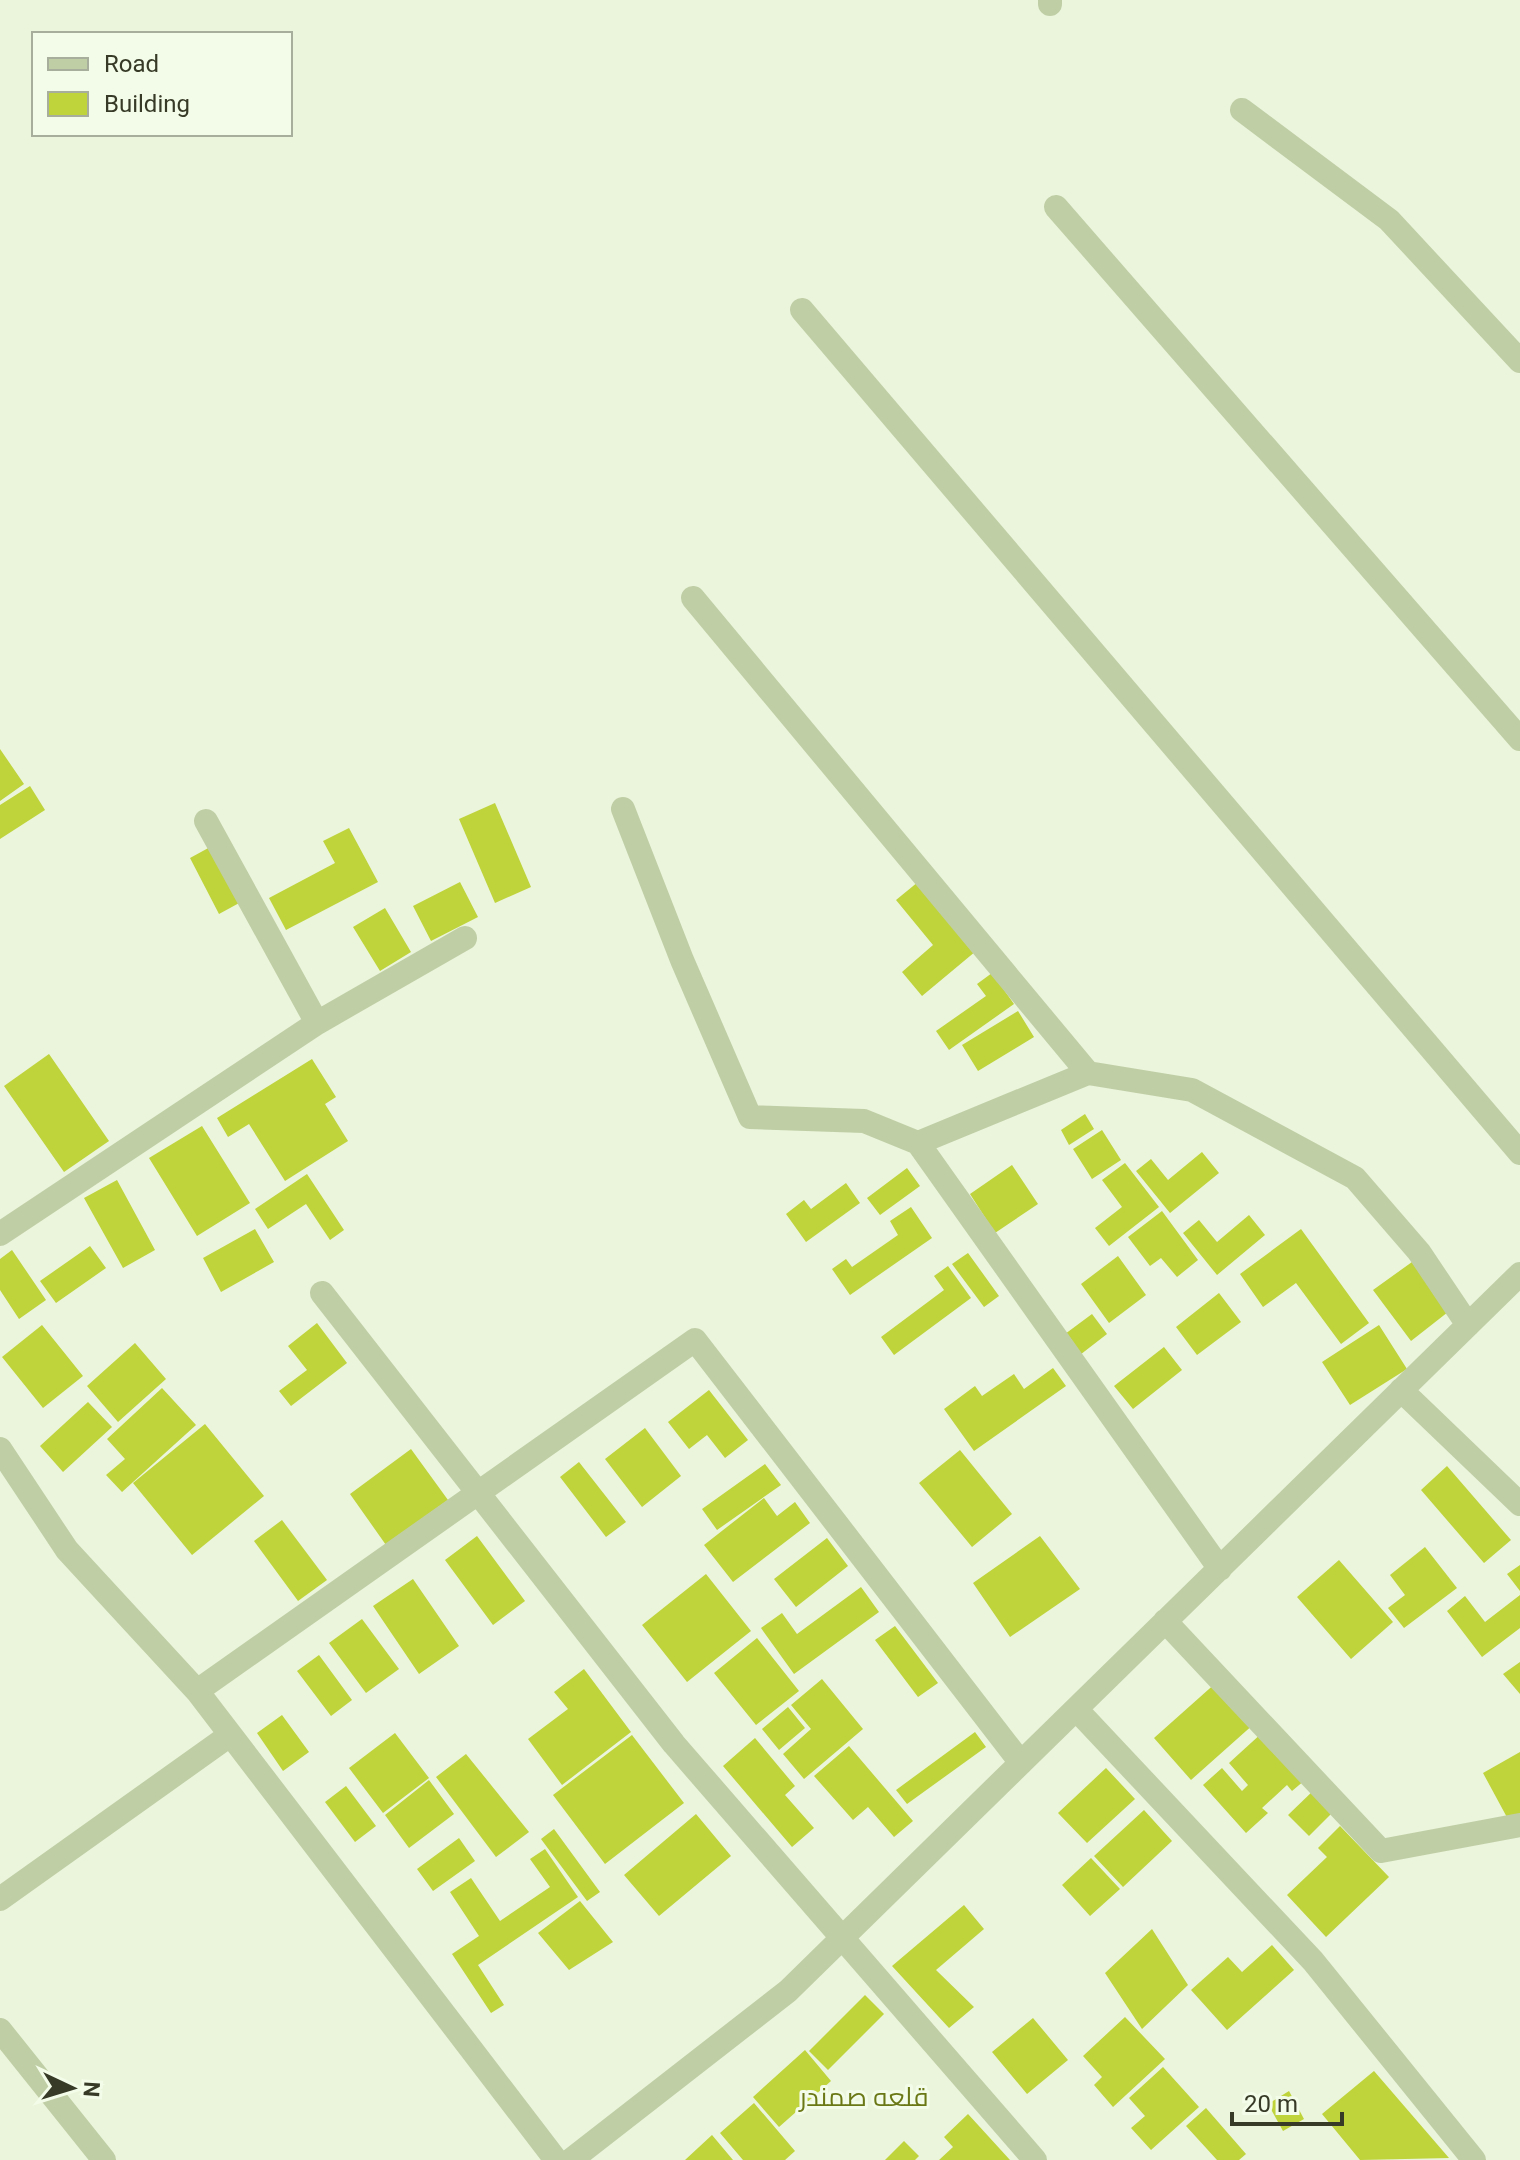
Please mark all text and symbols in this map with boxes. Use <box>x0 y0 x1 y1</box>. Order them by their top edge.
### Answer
legend <box>32 32 292 136</box>
text: Road <box>104 50 159 78</box>
text: Building <box>104 90 190 118</box>
north arrow <box>32 2048 112 2128</box>
scale bar <box>1232 2076 1342 2126</box>
text: N <box>78 2081 104 2098</box>
district label: قلعه صمندر <box>797 2082 929 2112</box>
text: 20 m <box>1244 2090 1298 2118</box>

